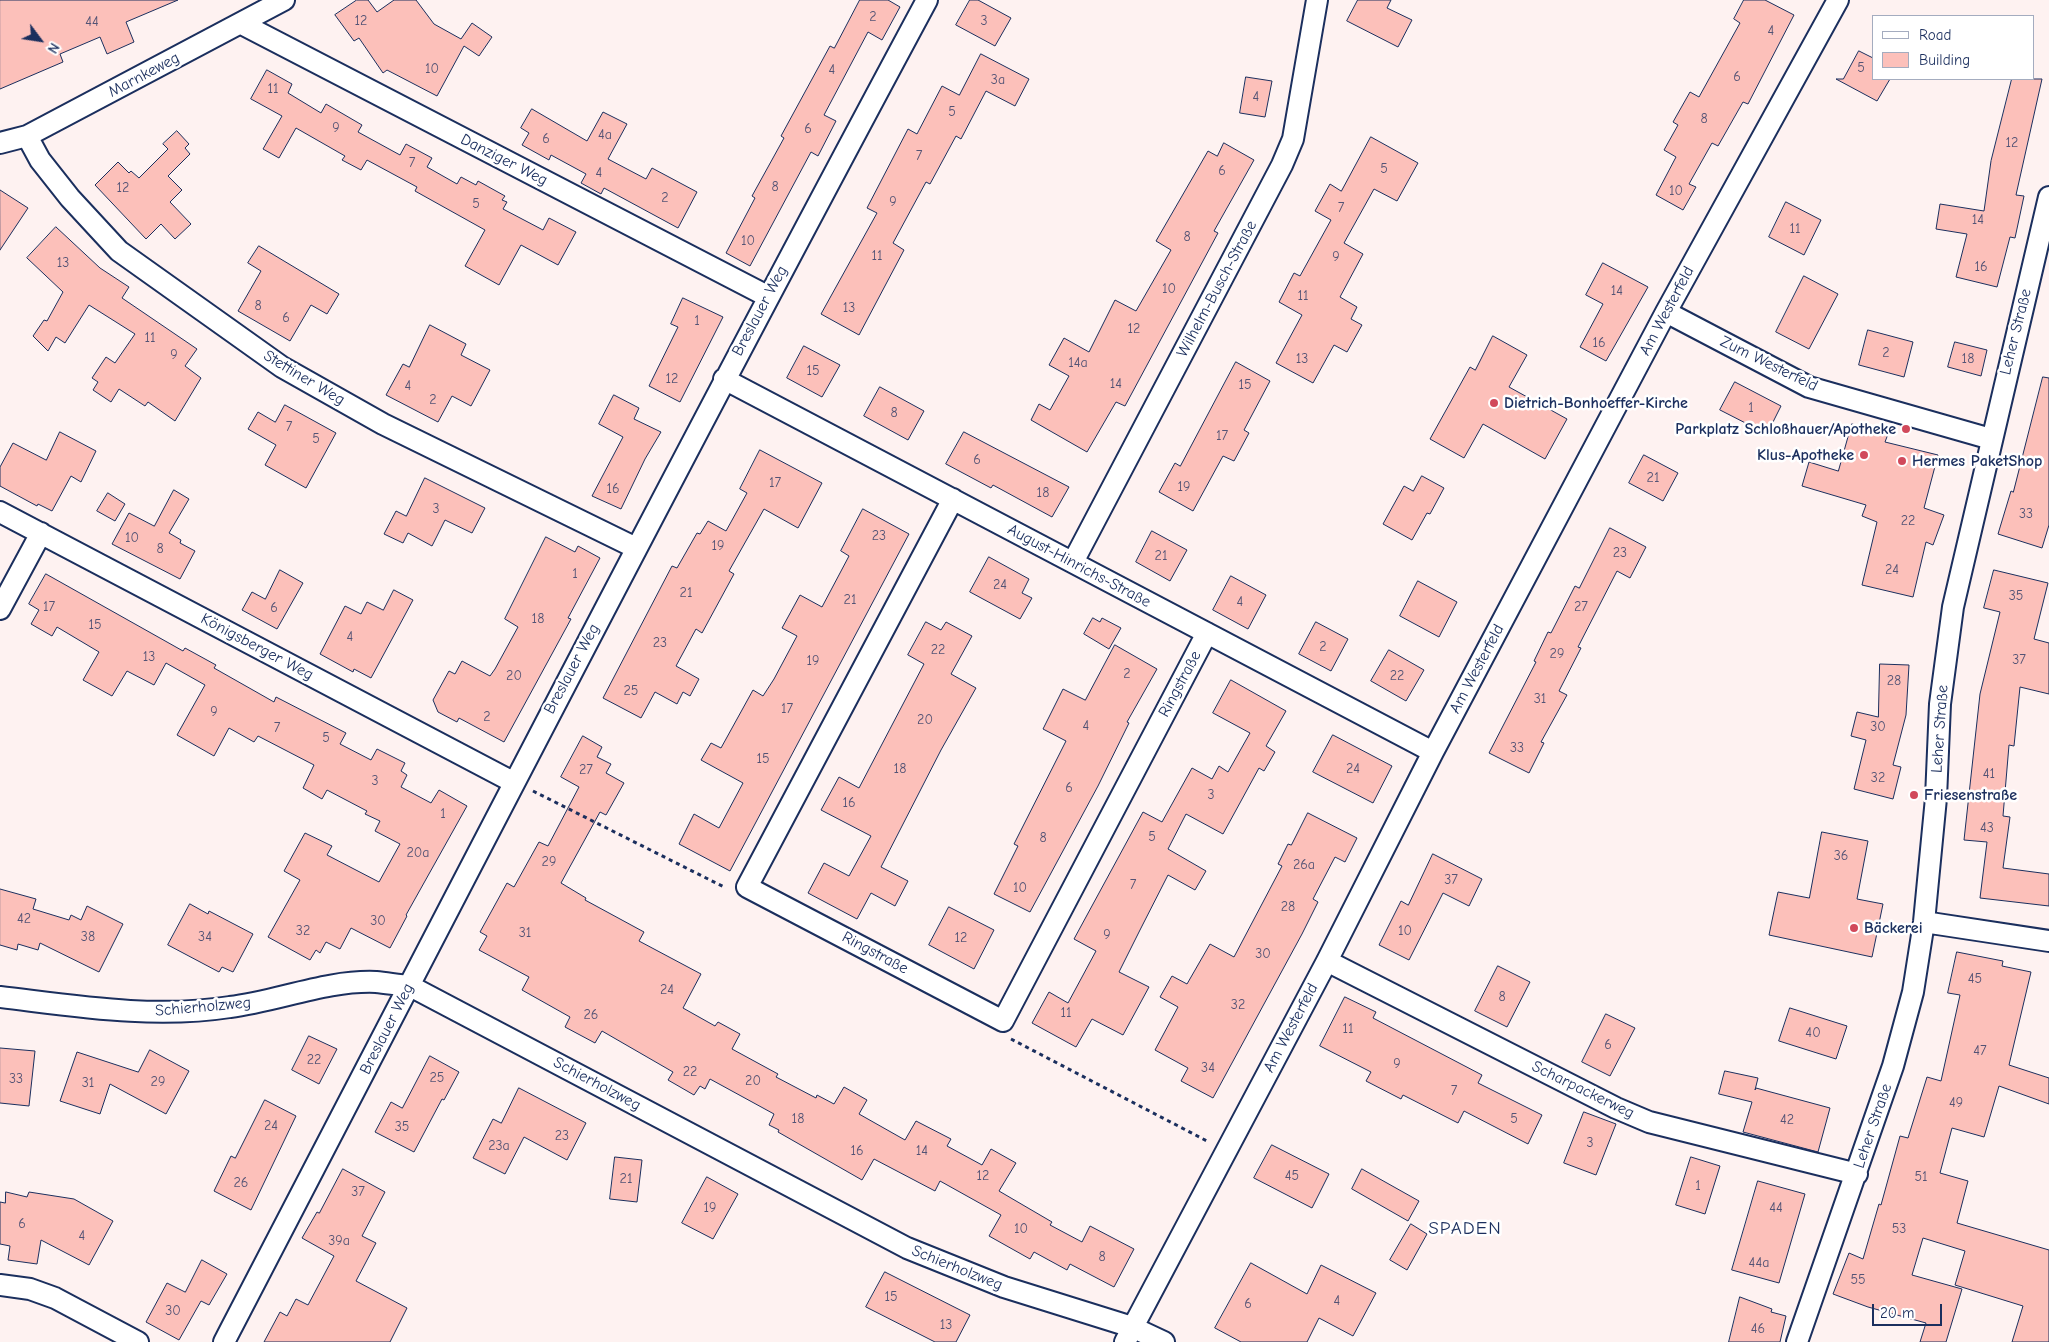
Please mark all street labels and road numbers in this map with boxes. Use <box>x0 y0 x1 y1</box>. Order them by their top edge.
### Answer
street label: Marnkeweg <box>105 48 183 102</box>
street label: Danziger Weg <box>457 130 551 190</box>
street label: Wilhelm-Busch-Straße <box>1173 217 1261 361</box>
street label: Breslauer Weg <box>728 263 792 359</box>
street label: Am Westerfeld <box>1636 263 1698 359</box>
street label: Leher Straße <box>1996 287 2036 377</box>
street label: Zum Westerfeld <box>1717 332 1821 396</box>
street label: Stettiner Weg <box>260 346 348 410</box>
street label: August-Hinrichs-Straße <box>1004 520 1154 612</box>
street label: Königsberger Weg <box>197 609 317 685</box>
street label: Breslauer Weg <box>540 621 604 717</box>
street label: Am Westerfeld <box>1446 621 1508 717</box>
street label: Ringstraße <box>1155 648 1205 720</box>
street label: Leher Straße <box>1927 684 1953 774</box>
street label: Ringstraße <box>839 928 911 978</box>
street label: Breslauer Weg <box>356 980 418 1078</box>
street label: Am Westerfeld <box>1260 980 1322 1076</box>
street label: Schierholzweg <box>154 993 252 1021</box>
street label: Schierholzweg <box>550 1053 644 1115</box>
street label: Scharpackerweg <box>1529 1057 1637 1123</box>
street label: Leher Straße <box>1850 1081 1896 1171</box>
street label: Schierholzweg <box>909 1241 1005 1295</box>

